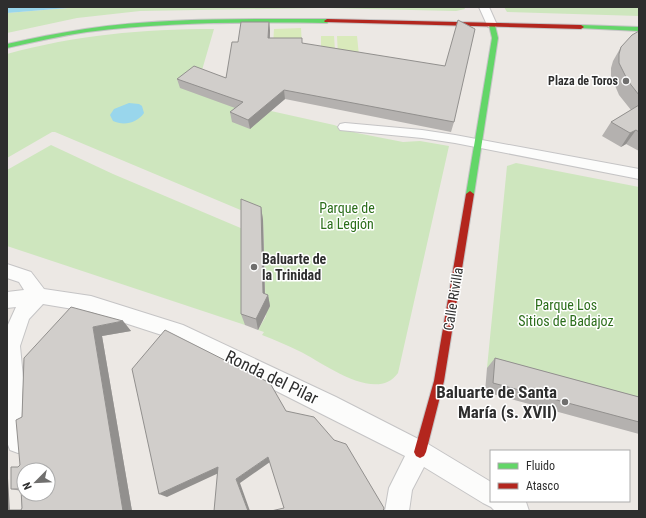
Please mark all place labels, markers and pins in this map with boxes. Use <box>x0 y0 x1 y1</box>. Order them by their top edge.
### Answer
place label: Plaza de Toros <box>548 74 619 88</box>
marker: Plaza de Toros <box>621 76 631 86</box>
place label: Baluarte de la Trinidad <box>262 251 327 283</box>
marker: Baluarte de la Trinidad <box>249 262 259 272</box>
place label: Baluarte de Santa María (s. XVII) <box>436 382 557 422</box>
marker: Baluarte de Santa María (s. XVII) <box>560 397 570 407</box>

